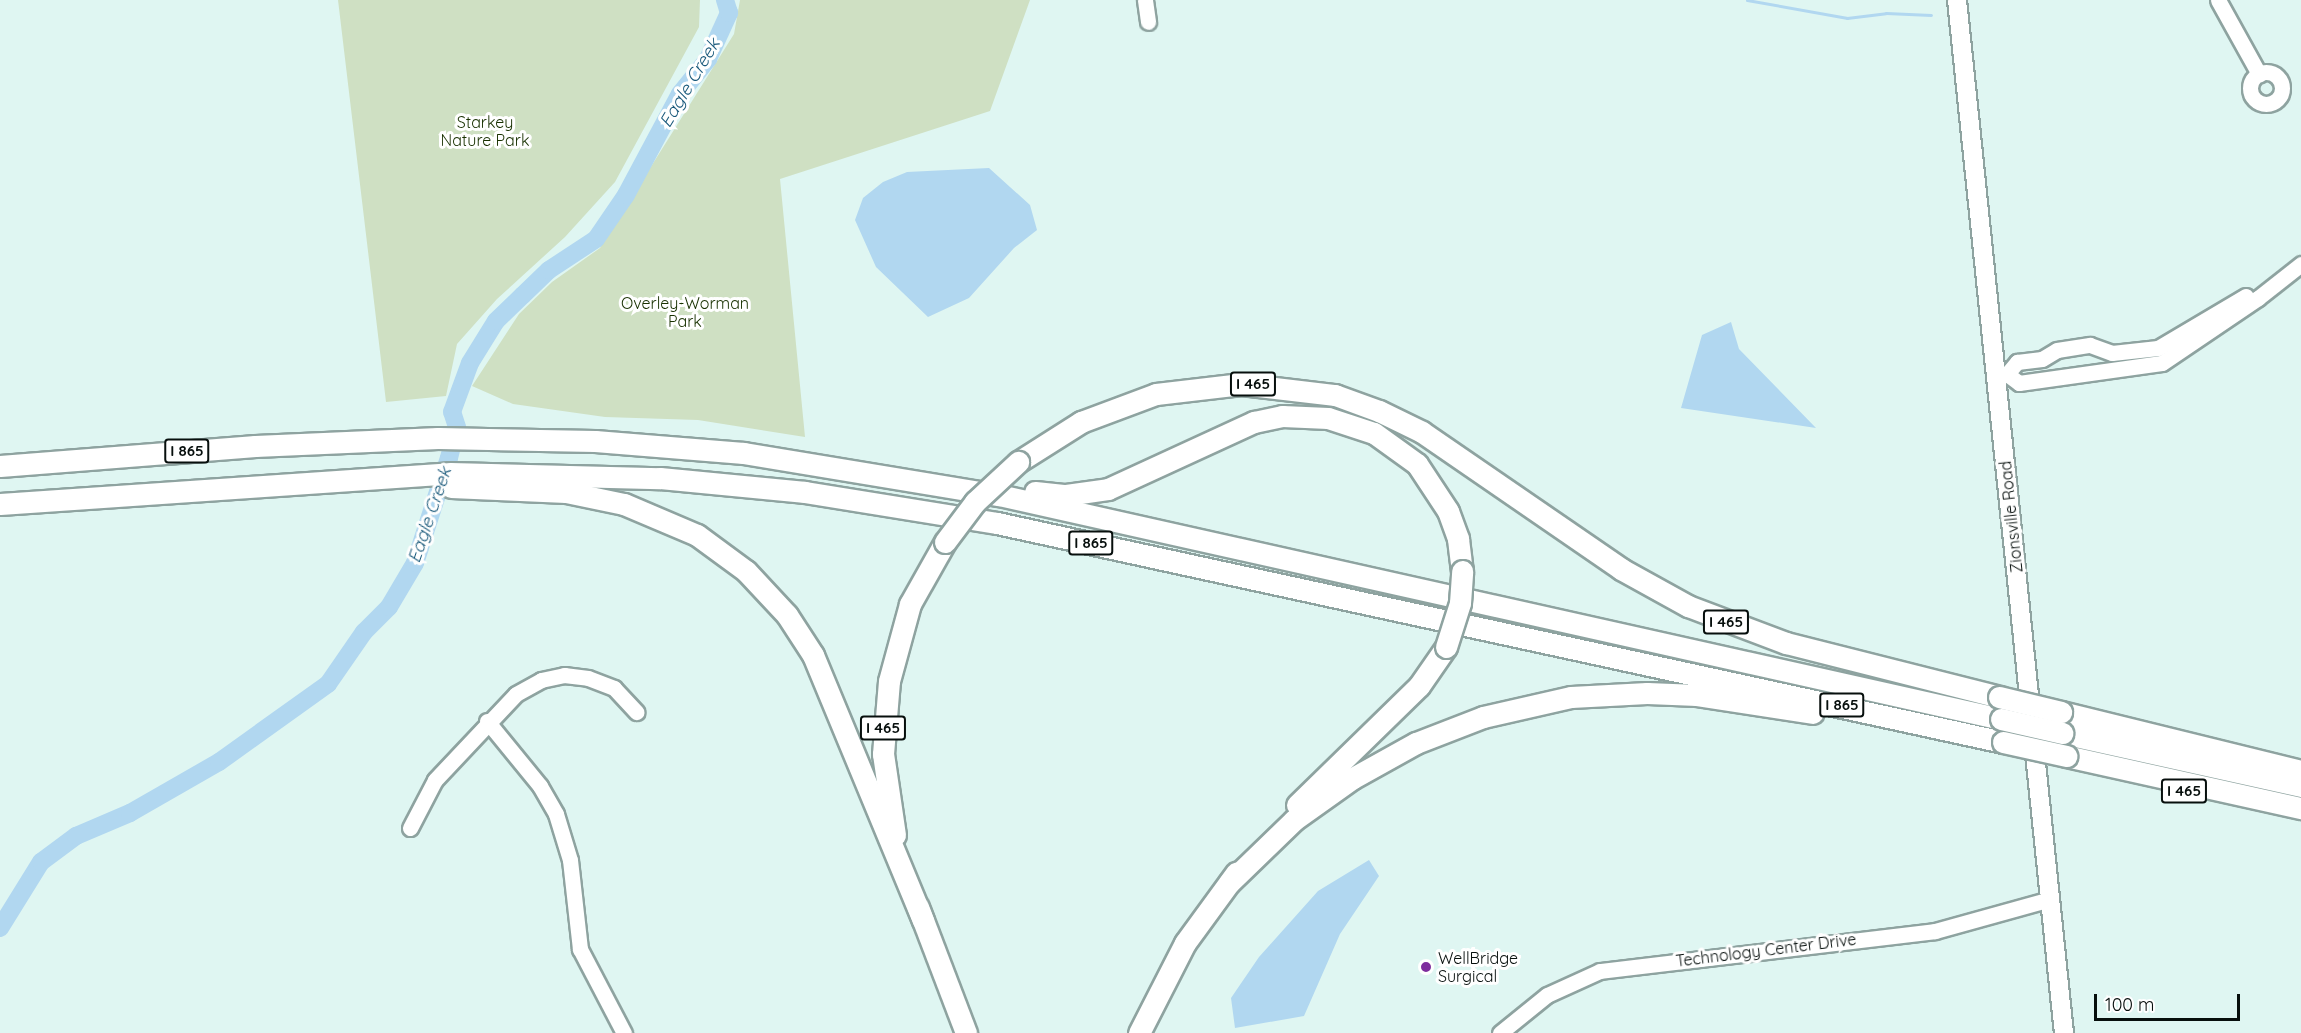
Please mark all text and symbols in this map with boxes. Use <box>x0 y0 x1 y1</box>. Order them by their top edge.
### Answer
water label: Eagle Creek <box>655 35 725 131</box>
park label: Starkey Nature Park <box>441 112 529 150</box>
park label: Overley-Worman Park <box>621 293 749 331</box>
road number: I 465 <box>1229 372 1277 396</box>
road number: I 865 <box>163 439 211 463</box>
street label: Zionsville Road <box>1996 460 2026 574</box>
water label: Eagle Creek <box>404 464 456 566</box>
road number: I 865 <box>1067 531 1115 555</box>
road number: I 465 <box>1702 610 1750 634</box>
road number: I 865 <box>1818 693 1866 717</box>
road number: I 465 <box>859 716 907 740</box>
road number: I 465 <box>2160 779 2208 803</box>
street label: Technology Center Drive <box>1675 929 1857 971</box>
place label: WellBridge Surgical <box>1438 948 1518 986</box>
marker: WellBridge Surgical <box>1419 960 1433 974</box>
scale bar <box>2097 982 2242 1020</box>
text: 100 m <box>2105 993 2154 1016</box>

